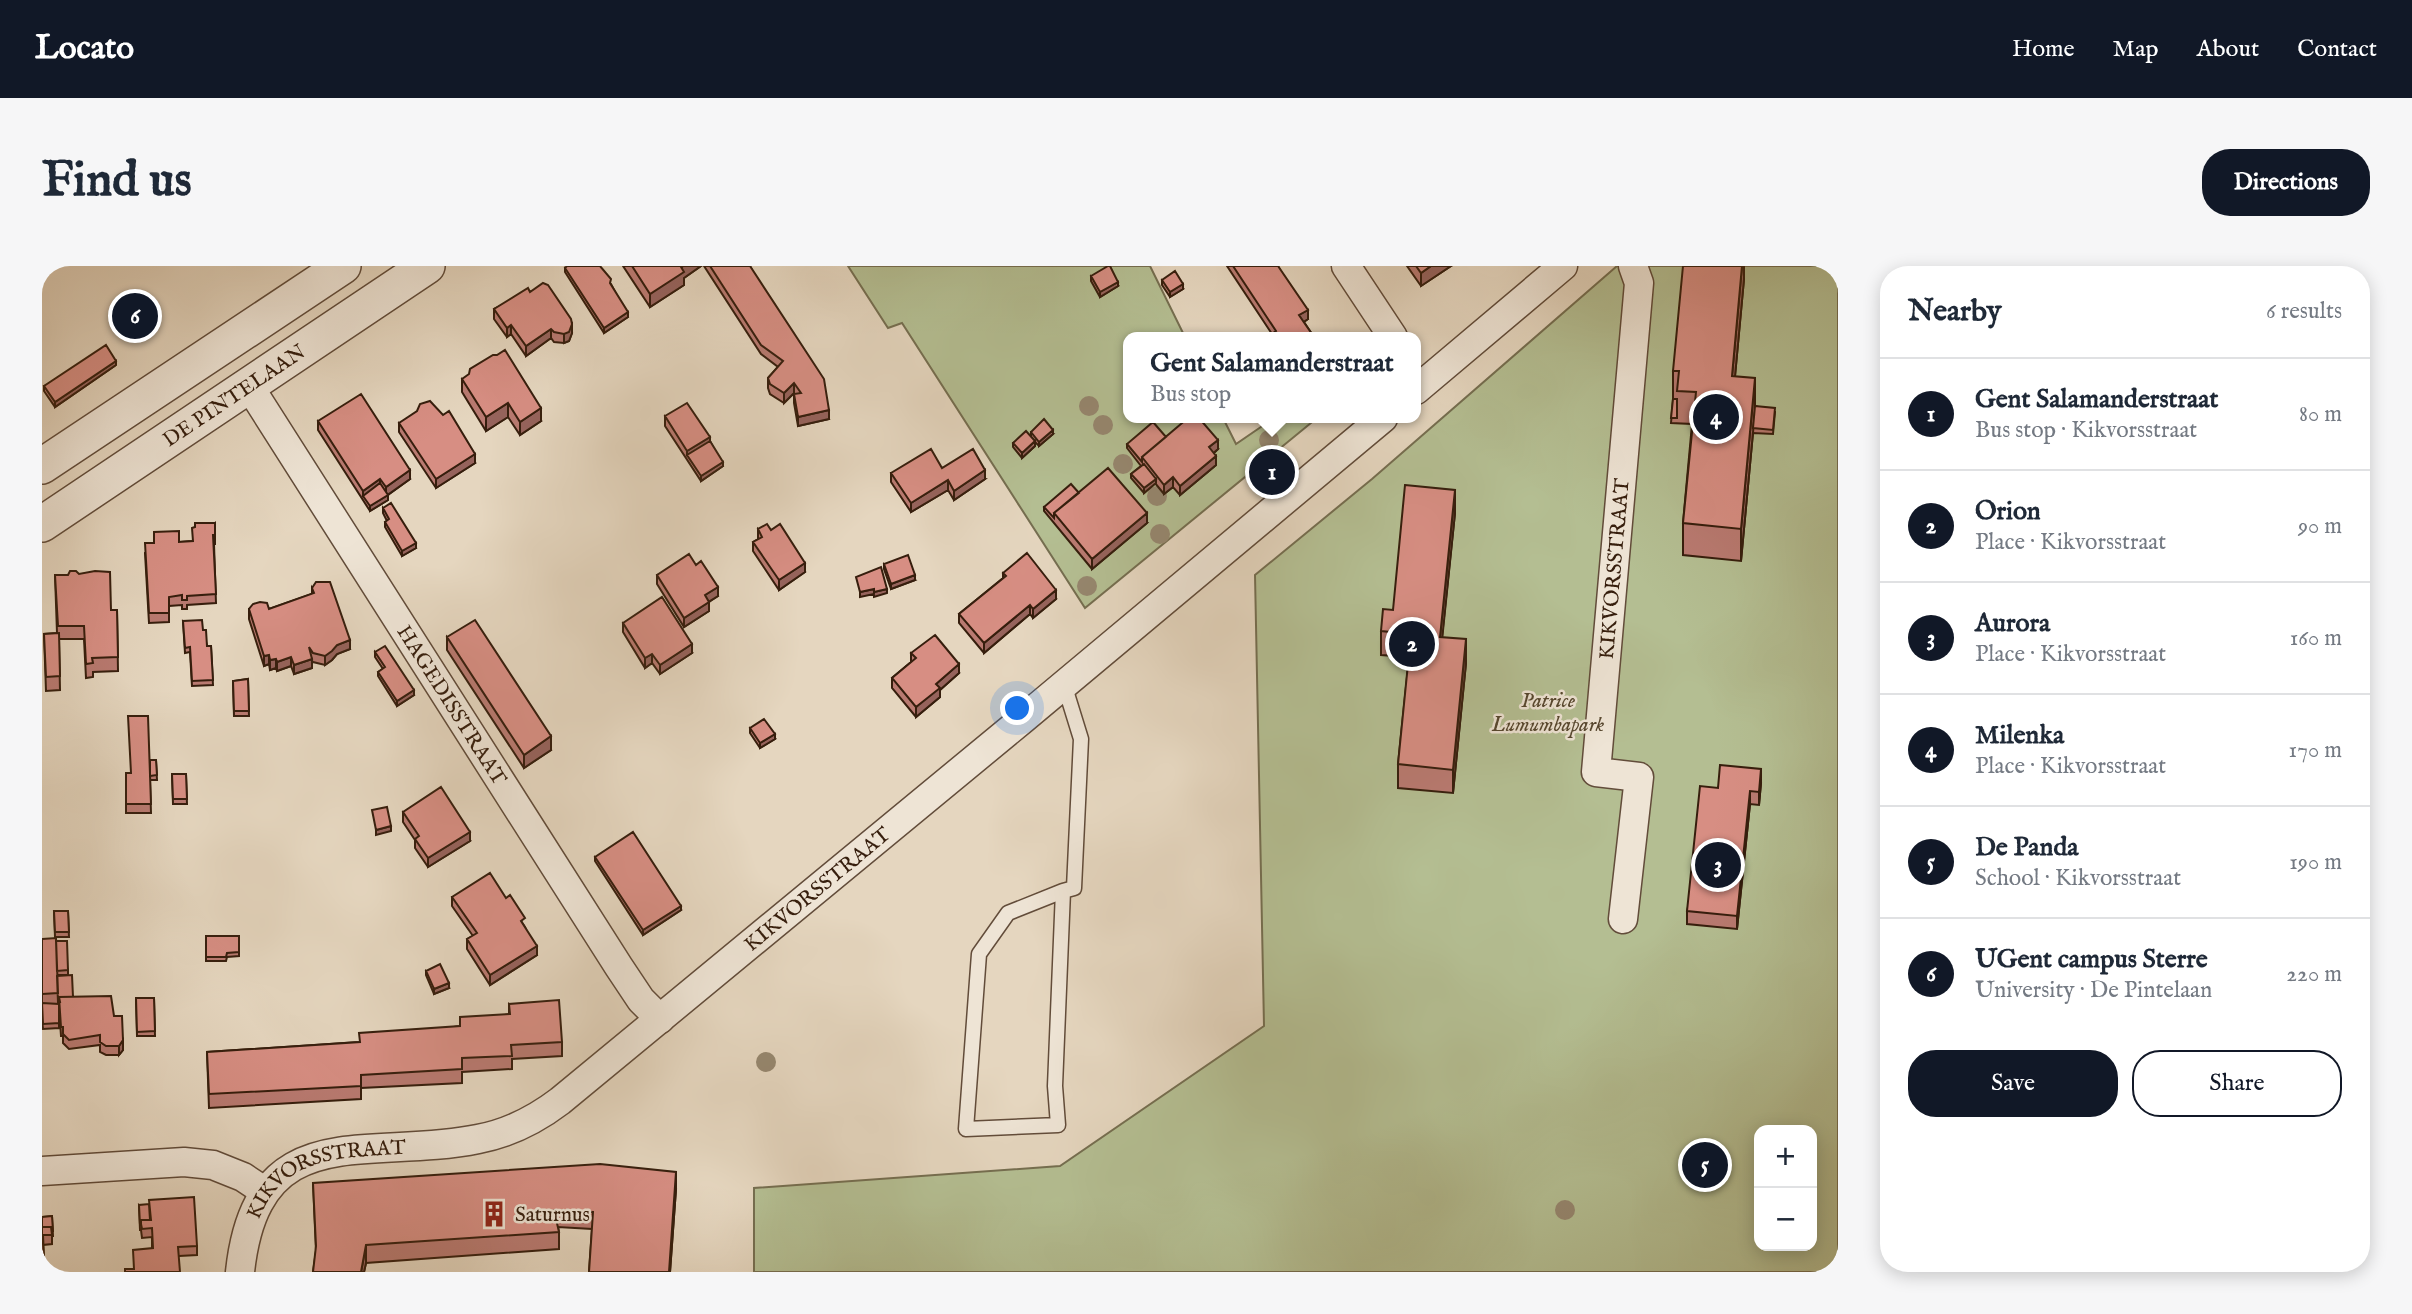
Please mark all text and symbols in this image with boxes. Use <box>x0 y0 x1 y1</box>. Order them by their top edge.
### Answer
text: Locato <box>35 28 134 70</box>
text: Home <box>2012 34 2075 65</box>
text: Map <box>2113 34 2159 65</box>
text: About <box>2197 34 2259 65</box>
text: Contact <box>2297 34 2377 65</box>
button: Directions <box>2202 149 2370 216</box>
text: Find us <box>42 151 192 213</box>
pin: 6 <box>112 290 158 342</box>
text: Nearby <box>1908 293 2001 331</box>
text: 6 results <box>2266 297 2342 326</box>
popup <box>1123 332 1421 423</box>
street label: DE PINTELAAN <box>158 339 311 454</box>
text: Gent Salamanderstraat <box>1150 347 1394 380</box>
text: Bus stop <box>1150 380 1231 409</box>
text: Gent Salamanderstraat <box>1975 383 2218 416</box>
pin: 4 <box>1693 391 1739 443</box>
text: 1 <box>1927 400 1935 429</box>
text: 80 m <box>2299 400 2342 429</box>
text: Bus stop · Kikvorsstraat <box>1975 416 2197 445</box>
pin: 1 <box>1249 446 1295 498</box>
street label: KIKVORSSTRAAT <box>1594 477 1637 661</box>
text: Orion <box>1975 495 2041 528</box>
text: 2 <box>1926 512 1936 541</box>
text: 90 m <box>2298 512 2342 541</box>
text: Place · Kikvorsstraat <box>1975 528 2166 557</box>
text: Aurora <box>1975 607 2050 640</box>
pin: 2 <box>1389 618 1435 670</box>
street label: HAGEDISSTRAAT <box>390 620 512 791</box>
text: 3 <box>1927 624 1935 653</box>
text: 160 m <box>2290 624 2342 653</box>
text: Place · Kikvorsstraat <box>1975 640 2166 669</box>
park label: Patrice Lumumbapark <box>1491 688 1605 739</box>
your location <box>1000 691 1034 725</box>
text: Milenka <box>1975 719 2064 752</box>
text: 4 <box>1925 736 1937 765</box>
text: 170 m <box>2289 736 2342 765</box>
text: Place · Kikvorsstraat <box>1975 752 2166 781</box>
street label: KIKVORSSTRAAT <box>739 821 897 958</box>
text: De Panda <box>1975 831 2079 864</box>
pin: 3 <box>1695 839 1741 891</box>
text: 5 <box>1927 848 1935 877</box>
text: 190 m <box>2289 848 2342 877</box>
text: School · Kikvorsstraat <box>1975 864 2181 893</box>
text: UGent campus Sterre <box>1975 943 2208 976</box>
text: 6 <box>1926 960 1936 989</box>
text: 220 m <box>2286 960 2342 989</box>
text: University · De Pintelaan <box>1975 976 2212 1005</box>
button: Save <box>1908 1050 2118 1117</box>
button: Share <box>2132 1050 2342 1117</box>
map controls <box>1754 1125 1817 1251</box>
button: + <box>1754 1125 1817 1188</box>
street label: KIKVORSSTRAAT <box>241 1135 407 1223</box>
pin: 5 <box>1682 1139 1728 1191</box>
button: − <box>1754 1188 1817 1251</box>
building icon: Saturnus <box>479 1199 509 1229</box>
place label: Saturnus <box>515 1202 590 1229</box>

